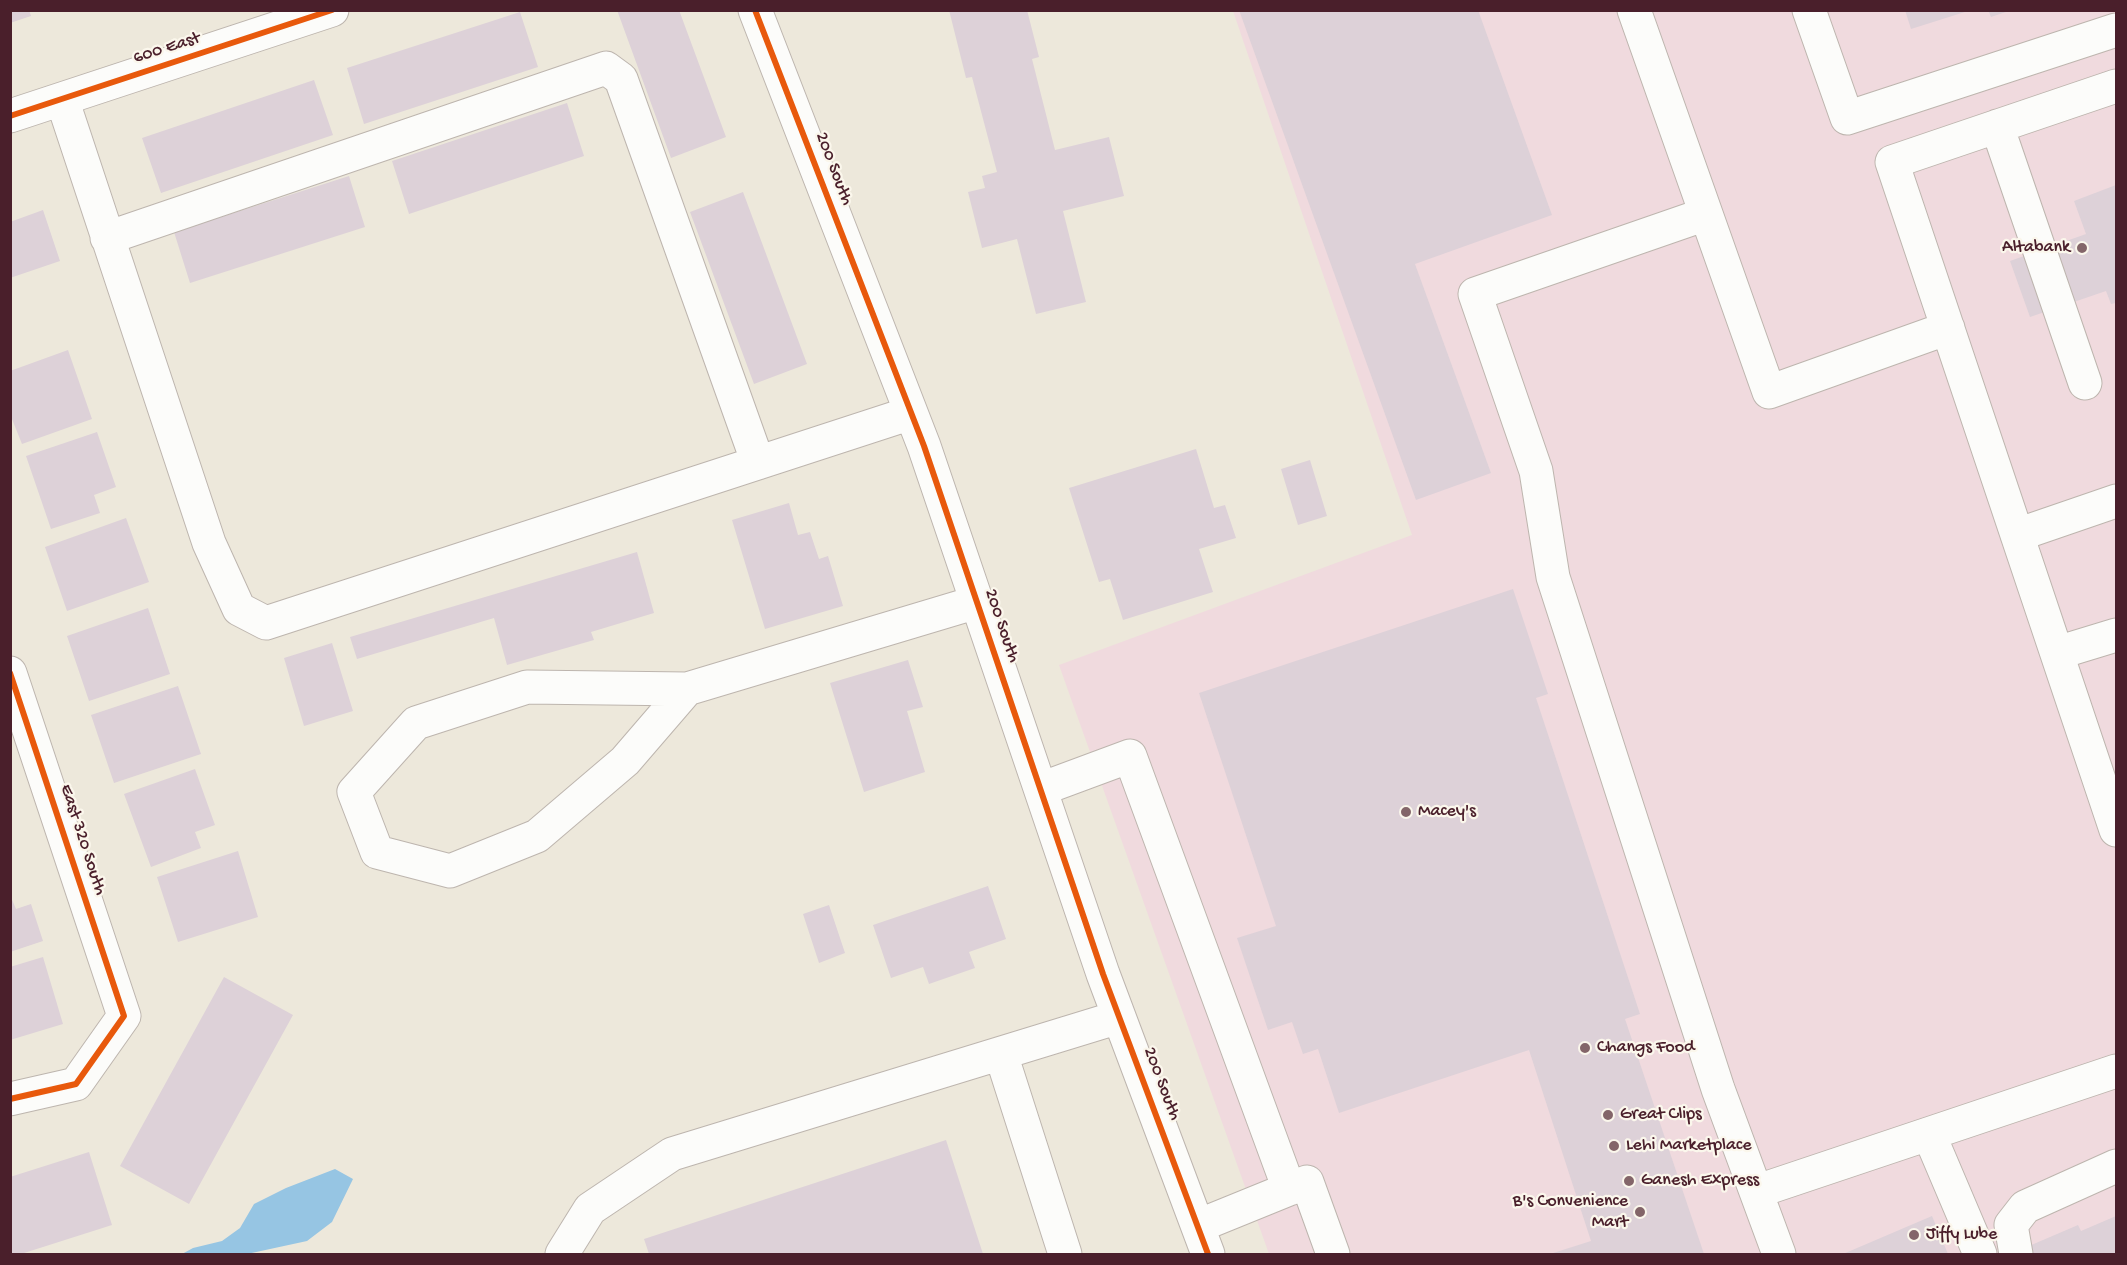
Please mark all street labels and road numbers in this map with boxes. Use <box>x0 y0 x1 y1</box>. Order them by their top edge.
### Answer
street label: 600 East <box>131 28 203 70</box>
street label: 200 South <box>809 129 857 209</box>
street label: 200 South <box>978 586 1024 666</box>
street label: East 320 South <box>54 782 110 898</box>
street label: 200 South <box>1137 1044 1185 1124</box>

